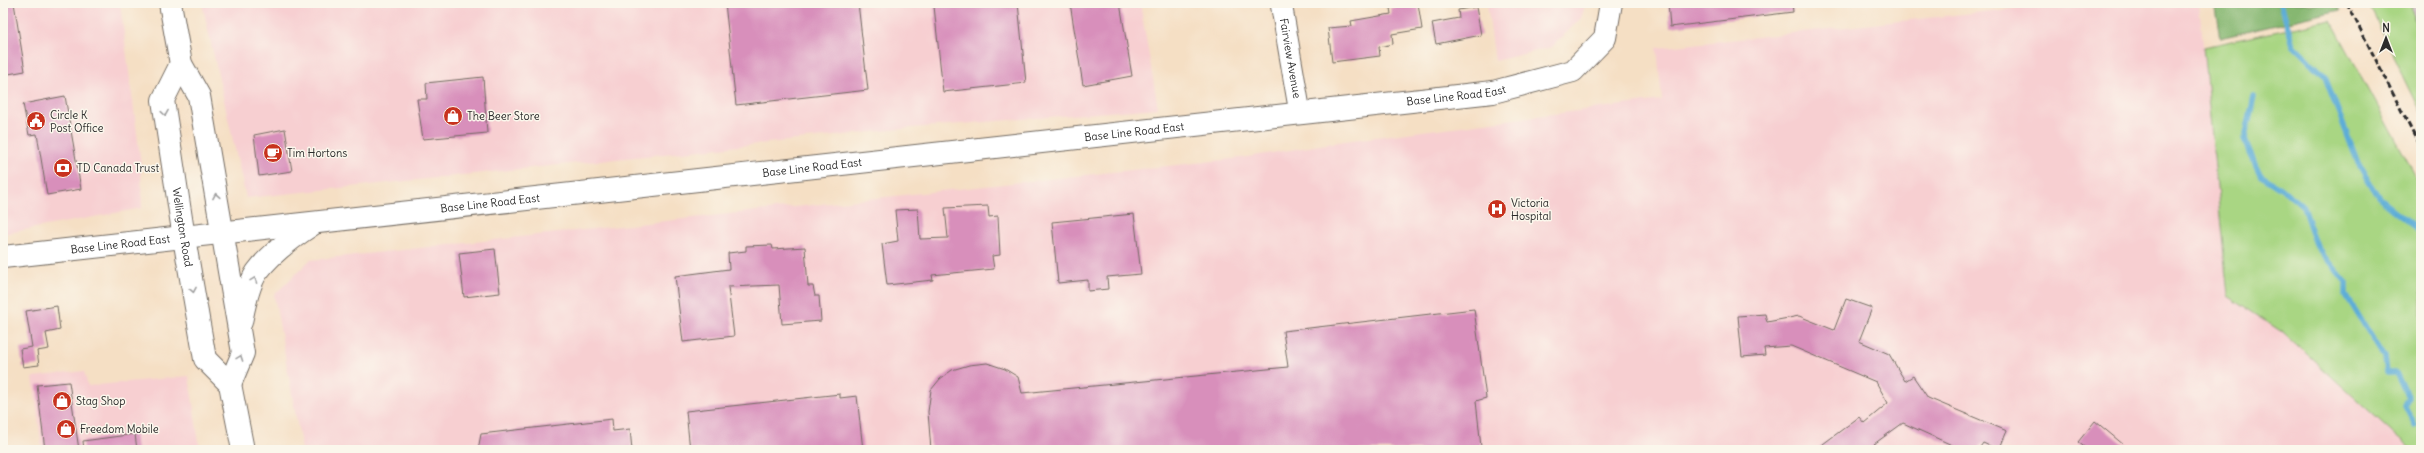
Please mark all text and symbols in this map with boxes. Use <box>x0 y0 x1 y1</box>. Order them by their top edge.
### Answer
street label: Fairview Avenue <box>1277 17 1304 99</box>
north arrow <box>2366 18 2406 58</box>
text: N <box>2382 21 2390 35</box>
street label: Base Line Road East <box>1406 82 1508 109</box>
shop icon: The Beer Store <box>442 105 464 127</box>
place label: Circle K Post Office <box>50 108 103 135</box>
place label: The Beer Store <box>467 109 540 123</box>
public building icon: Circle K Post Office <box>25 110 47 132</box>
one-way arrow <box>160 110 169 116</box>
street label: Base Line Road East <box>1083 119 1185 144</box>
cafe icon: Tim Hortons <box>262 142 284 164</box>
place label: Tim Hortons <box>287 146 347 160</box>
street label: Base Line Road East <box>761 155 863 180</box>
bank icon: TD Canada Trust <box>52 157 74 179</box>
place label: TD Canada Trust <box>77 161 159 175</box>
street label: Wellington Road <box>169 187 196 269</box>
street label: Base Line Road East <box>439 191 541 216</box>
one-way arrow <box>212 192 220 199</box>
place label: Victoria Hospital <box>1511 196 1551 223</box>
hospital icon: Victoria Hospital <box>1486 198 1508 220</box>
street label: Base Line Road East <box>70 232 171 256</box>
one-way arrow <box>249 277 257 284</box>
one-way arrow <box>188 287 197 293</box>
one-way arrow <box>236 355 244 362</box>
shop icon: Stag Shop <box>51 390 73 412</box>
place label: Stag Shop <box>76 394 126 408</box>
shop icon: Freedom Mobile <box>55 418 77 440</box>
place label: Freedom Mobile <box>80 422 159 436</box>

